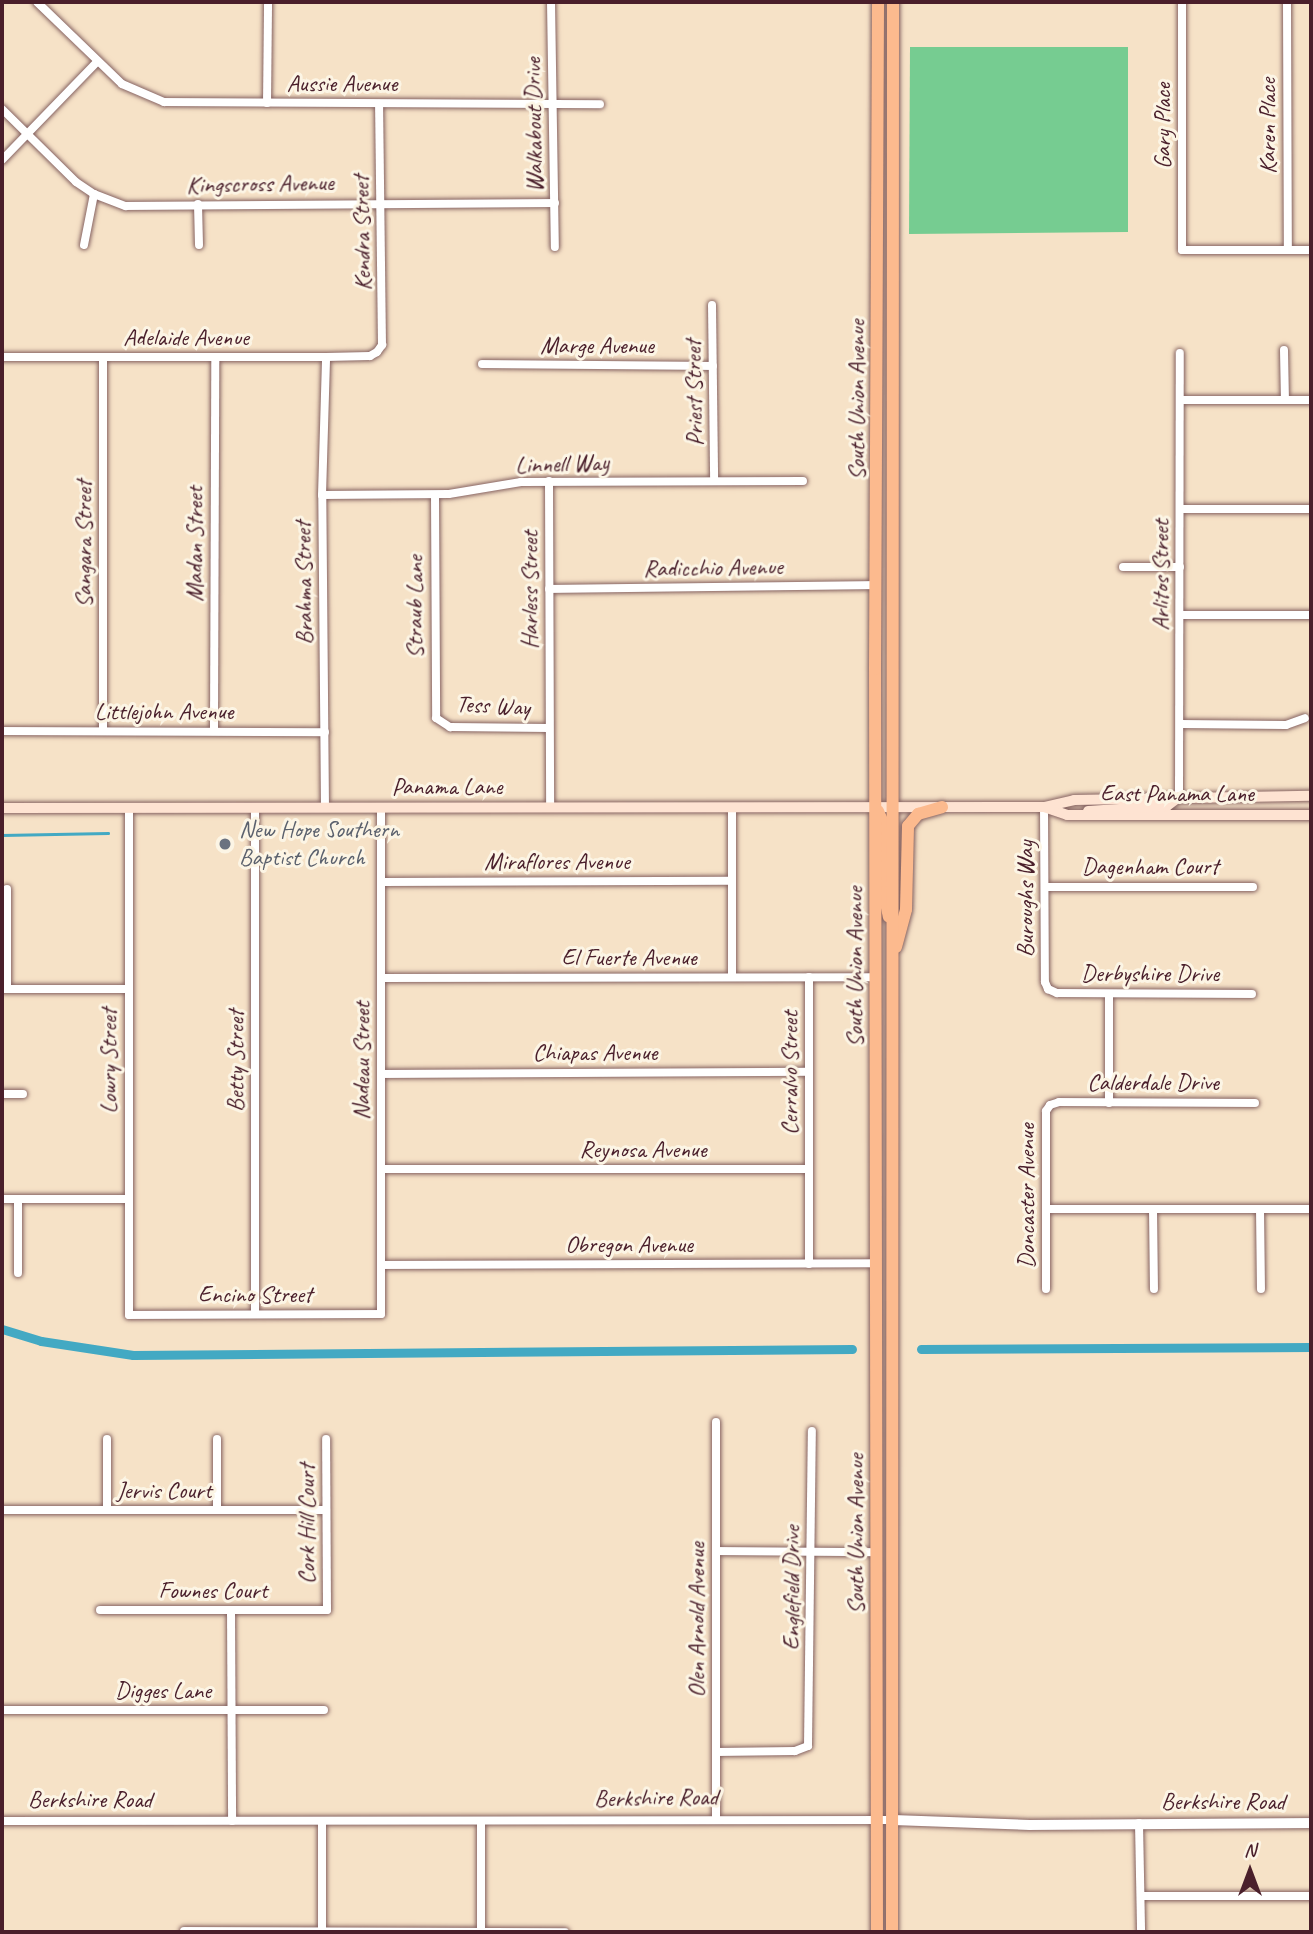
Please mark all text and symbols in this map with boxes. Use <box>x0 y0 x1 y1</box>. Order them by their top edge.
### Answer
street label: Walkabout Drive <box>518 57 550 193</box>
street label: Aussie Avenue <box>287 70 397 98</box>
street label: Karen Place <box>1254 78 1282 174</box>
street label: Gary Place <box>1149 83 1177 169</box>
street label: Kingscross Avenue <box>186 168 334 200</box>
street label: Kendra Street <box>347 175 377 291</box>
street label: South Union Avenue <box>843 320 871 480</box>
street label: Adelaide Avenue <box>123 324 249 352</box>
street label: Marge Avenue <box>540 332 654 360</box>
street label: Priest Street <box>679 340 709 446</box>
street label: Linnell Way <box>515 448 609 480</box>
street label: Sangara Street <box>70 480 98 608</box>
street label: Madan Street <box>181 486 209 602</box>
street label: Arlitos Street <box>1147 519 1175 631</box>
street label: Brahma Street <box>289 521 319 645</box>
street label: Harless Street <box>516 531 544 649</box>
street label: Radicchio Avenue <box>643 552 783 584</box>
street label: Straub Lane <box>401 555 429 659</box>
street label: Tess Way <box>455 690 531 722</box>
street label: Littlejohn Avenue <box>95 698 233 726</box>
street label: Panama Lane <box>392 773 502 801</box>
street label: East Panama Lane <box>1099 780 1255 808</box>
place label: New Hope Southern Baptist Church <box>239 816 399 872</box>
marker: New Hope Southern Baptist Church <box>217 836 233 852</box>
street label: Buroughs Way <box>1012 841 1040 957</box>
street label: Miraflores Avenue <box>484 848 630 876</box>
street label: Dagenham Court <box>1082 853 1218 881</box>
street label: South Union Avenue <box>841 887 869 1047</box>
street label: El Fuerte Avenue <box>561 944 697 972</box>
street label: Derbyshire Drive <box>1081 960 1219 988</box>
street label: Nadeau Street <box>348 1002 376 1120</box>
street label: Lowry Street <box>95 1008 123 1114</box>
street label: Betty Street <box>222 1010 250 1112</box>
street label: Cerralvo Street <box>776 1011 804 1135</box>
street label: Chiapas Avenue <box>533 1039 657 1067</box>
street label: Calderdale Drive <box>1087 1069 1219 1097</box>
street label: Doncaster Avenue <box>1013 1124 1041 1268</box>
street label: Reynosa Avenue <box>580 1136 706 1164</box>
street label: Obregon Avenue <box>565 1231 693 1259</box>
street label: Encino Street <box>198 1281 312 1309</box>
street label: South Union Avenue <box>842 1454 870 1614</box>
street label: Cork Hill Court <box>293 1464 321 1584</box>
street label: Jervis Court <box>116 1477 212 1505</box>
street label: Englefield Drive <box>778 1525 806 1651</box>
street label: Olen Arnold Avenue <box>683 1542 711 1698</box>
street label: Fownes Court <box>159 1577 267 1605</box>
street label: Digges Lane <box>115 1677 211 1705</box>
street label: Berkshire Road <box>594 1783 718 1813</box>
street label: Berkshire Road <box>28 1786 152 1814</box>
street label: Berkshire Road <box>1161 1788 1285 1816</box>
north arrow <box>1215 1836 1285 1906</box>
text: N <box>1244 1838 1256 1862</box>

